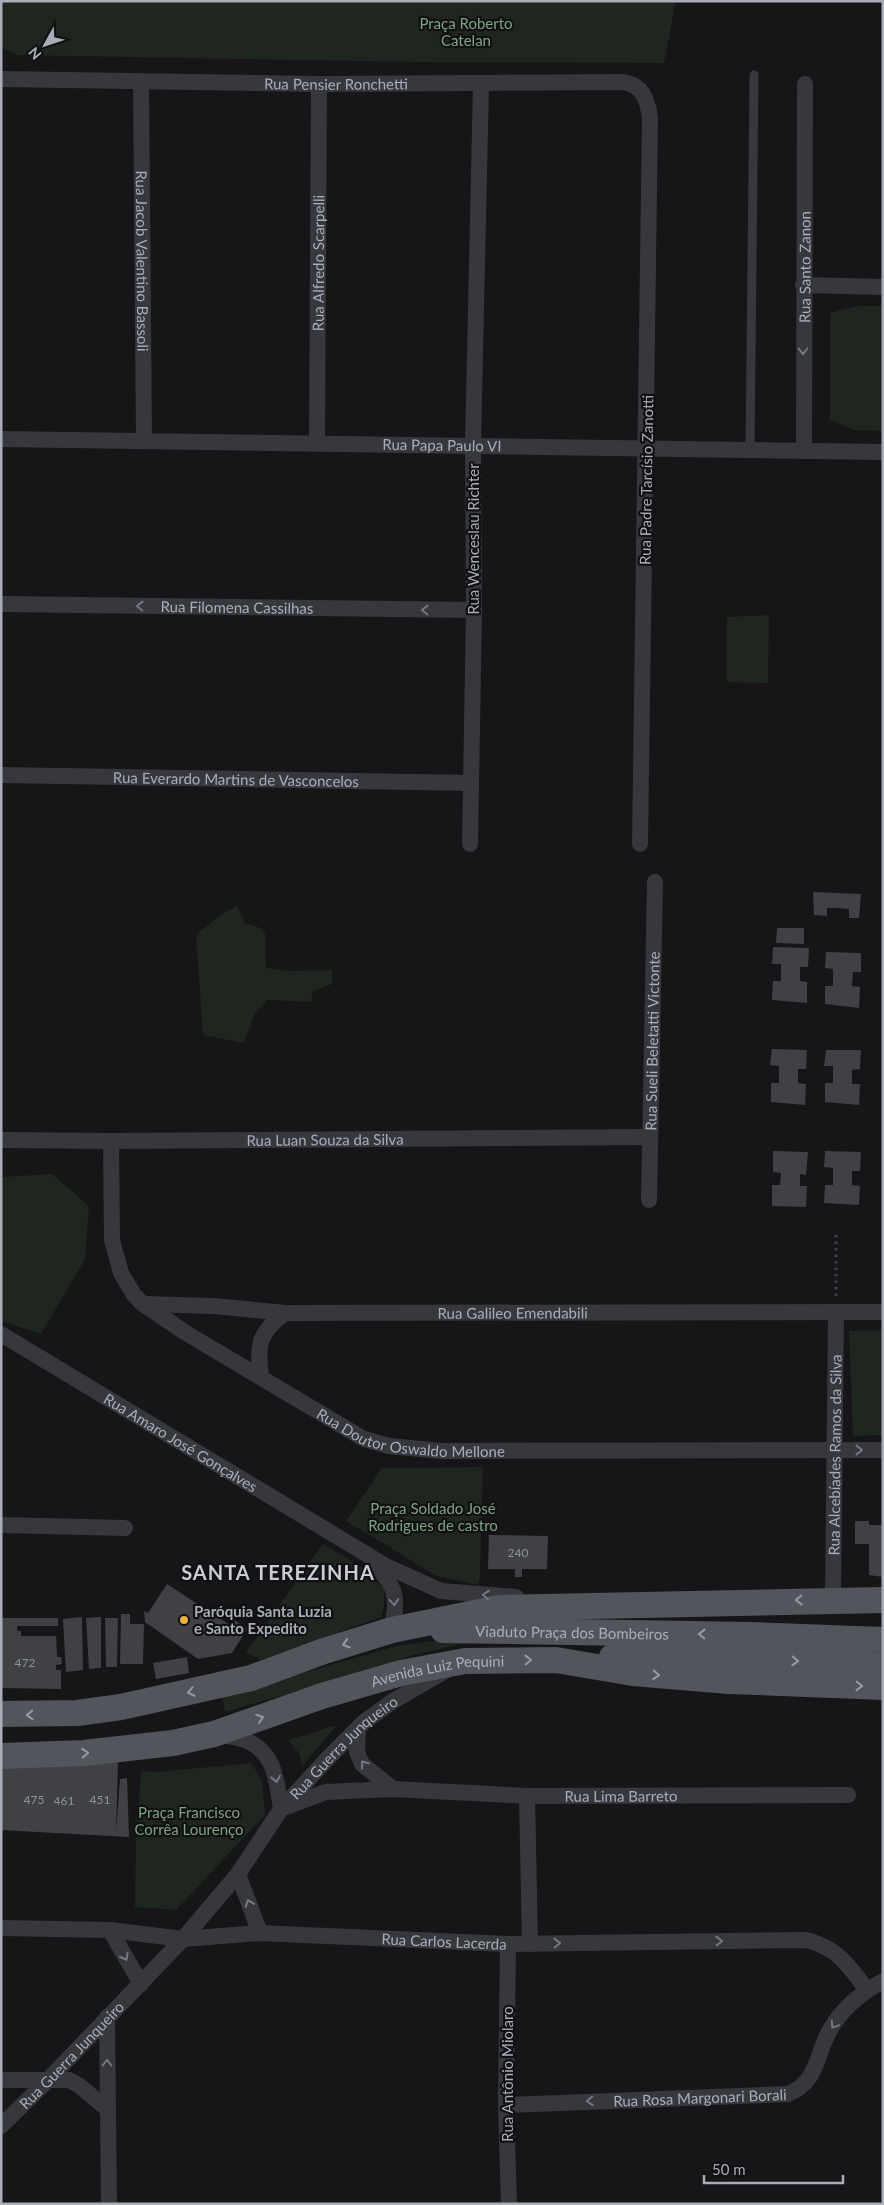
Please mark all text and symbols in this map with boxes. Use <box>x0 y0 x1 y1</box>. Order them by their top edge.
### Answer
park label: Praça Roberto Catelan <box>419 14 513 49</box>
north arrow <box>20 20 70 70</box>
text: N <box>25 44 45 63</box>
street label: Rua Pensier Ronchetti <box>264 74 408 93</box>
street label: Rua Jacob Valentino Bassoli <box>133 170 152 352</box>
street label: Rua Alfredo Scarpelli <box>309 195 327 331</box>
street label: Rua Santo Zanon <box>795 211 814 323</box>
one-way arrow <box>798 348 808 355</box>
street label: Rua Padre Tarcísio Zanotti <box>636 395 656 565</box>
street label: Rua Papa Paulo VI <box>382 435 502 455</box>
street label: Rua Wenceslau Richter <box>464 463 482 615</box>
street label: Rua Filomena Cassilhas <box>160 597 314 617</box>
one-way arrow <box>136 601 144 611</box>
one-way arrow <box>421 605 429 615</box>
street label: Rua Everardo Martins de Vasconcelos <box>113 768 359 790</box>
street label: Rua Sueli Beletatti Victonte <box>641 951 663 1131</box>
street label: Rua Luan Souza da Silva <box>246 1130 404 1149</box>
street label: Rua Galileo Emendabili <box>437 1303 588 1322</box>
street label: Rua Alcebíades Ramos da Silva <box>824 1354 845 1556</box>
street label: Rua Amaro José Gonçalves <box>101 1389 261 1496</box>
street label: Rua Doutor Oswaldo Mellone <box>314 1404 505 1460</box>
one-way arrow <box>856 1445 864 1455</box>
park label: Praça Soldado José Rodrigues de castro <box>368 1499 498 1534</box>
house number: 240 <box>508 1545 528 1560</box>
district label: SANTA TEREZINHA <box>181 1560 375 1584</box>
one-way arrow <box>482 1589 490 1600</box>
one-way arrow <box>795 1595 802 1605</box>
one-way arrow <box>389 1598 400 1606</box>
place label: Paróquia Santa Luzia e Santo Expedito <box>194 1602 332 1637</box>
marker: Paróquia Santa Luzia e Santo Expedito <box>178 1614 190 1626</box>
street label: Viaduto Praça dos Bombeiros <box>475 1622 669 1643</box>
one-way arrow <box>698 1629 706 1640</box>
one-way arrow <box>342 1639 350 1649</box>
street label: Avenida Luiz Pequini <box>369 1652 504 1690</box>
house number: 472 <box>15 1655 35 1670</box>
one-way arrow <box>524 1655 532 1665</box>
one-way arrow <box>791 1655 799 1666</box>
one-way arrow <box>652 1669 660 1680</box>
one-way arrow <box>856 1681 864 1692</box>
one-way arrow <box>186 1686 195 1697</box>
street label: Rua Guerra Junqueiro <box>286 1692 401 1803</box>
one-way arrow <box>26 1710 34 1720</box>
one-way arrow <box>255 1714 264 1724</box>
one-way arrow <box>81 1748 89 1759</box>
one-way arrow <box>362 1761 370 1770</box>
one-way arrow <box>270 1774 281 1783</box>
street label: Rua Lima Barreto <box>564 1787 678 1805</box>
house number: 475 <box>24 1792 44 1807</box>
house number: 451 <box>90 1792 110 1807</box>
house number: 461 <box>54 1793 74 1808</box>
park label: Praça Francisco Corrêa Lourenço <box>134 1803 244 1838</box>
one-way arrow <box>245 1900 255 1908</box>
street label: Rua Carlos Lacerda <box>381 1929 507 1953</box>
one-way arrow <box>716 1936 723 1946</box>
one-way arrow <box>553 1938 561 1949</box>
one-way arrow <box>119 1952 129 1961</box>
street label: Rua Guerra Junqueiro <box>15 1998 127 2112</box>
street label: Rua Antônio Miolaro <box>498 2006 516 2142</box>
one-way arrow <box>830 2019 840 2028</box>
one-way arrow <box>102 2059 112 2066</box>
street label: Rua Rosa Margonari Borali <box>613 2085 787 2110</box>
one-way arrow <box>586 2096 594 2107</box>
scale bar <box>704 2152 843 2184</box>
text: 50 m <box>712 2160 746 2178</box>

